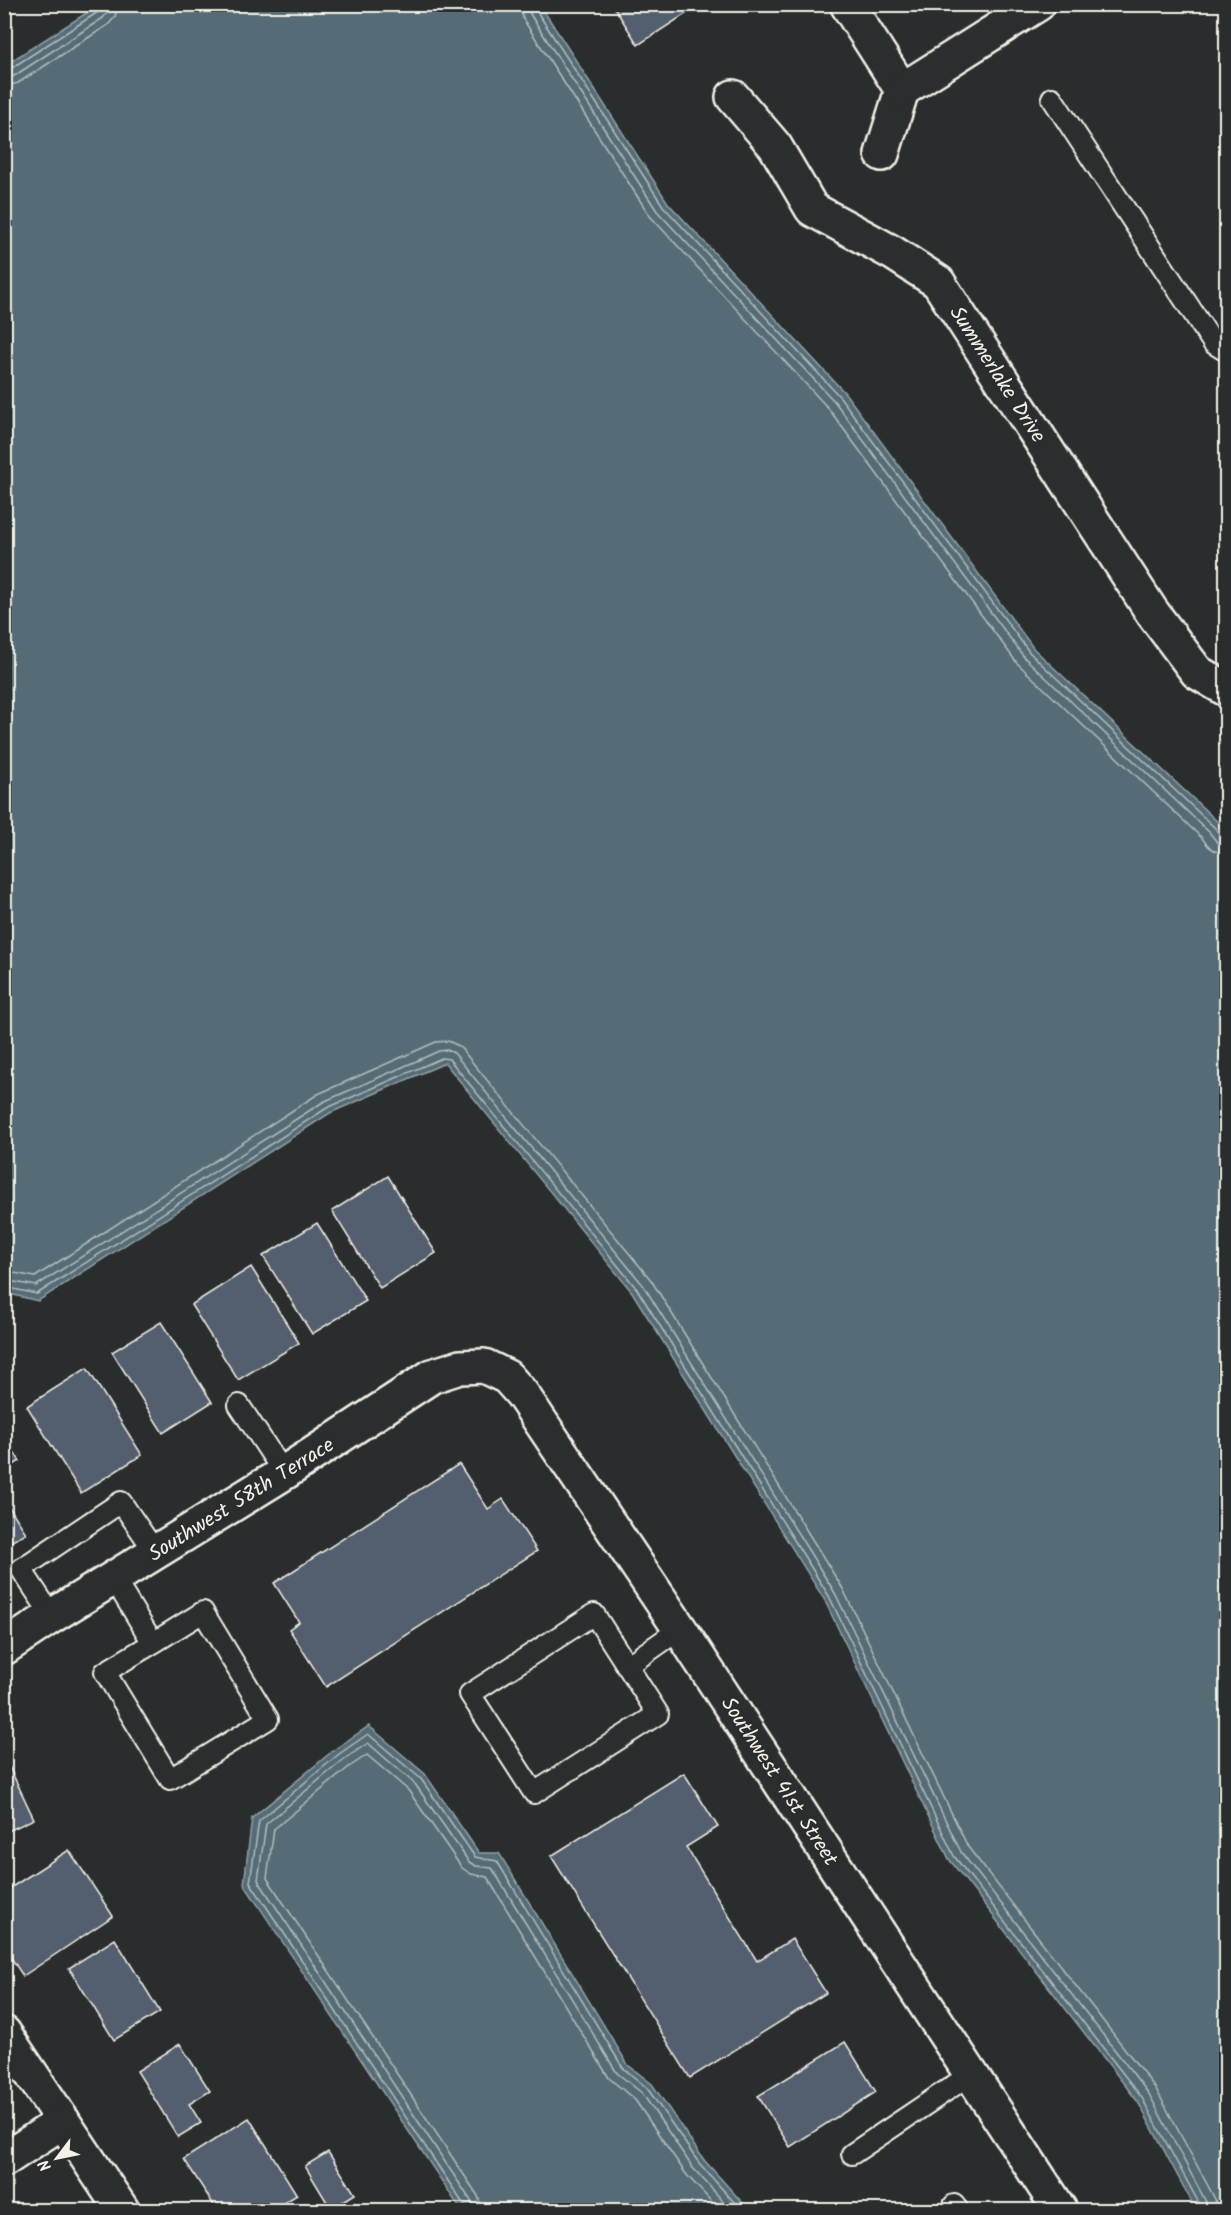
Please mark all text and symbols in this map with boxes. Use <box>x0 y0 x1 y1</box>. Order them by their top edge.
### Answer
street label: Summerlake Drive <box>940 300 1054 450</box>
street label: Southwest 58th Terrace <box>142 1429 342 1571</box>
street label: Southwest 41st Street <box>711 1691 846 1874</box>
north arrow <box>27 2128 87 2188</box>
text: N <box>32 2154 59 2176</box>

